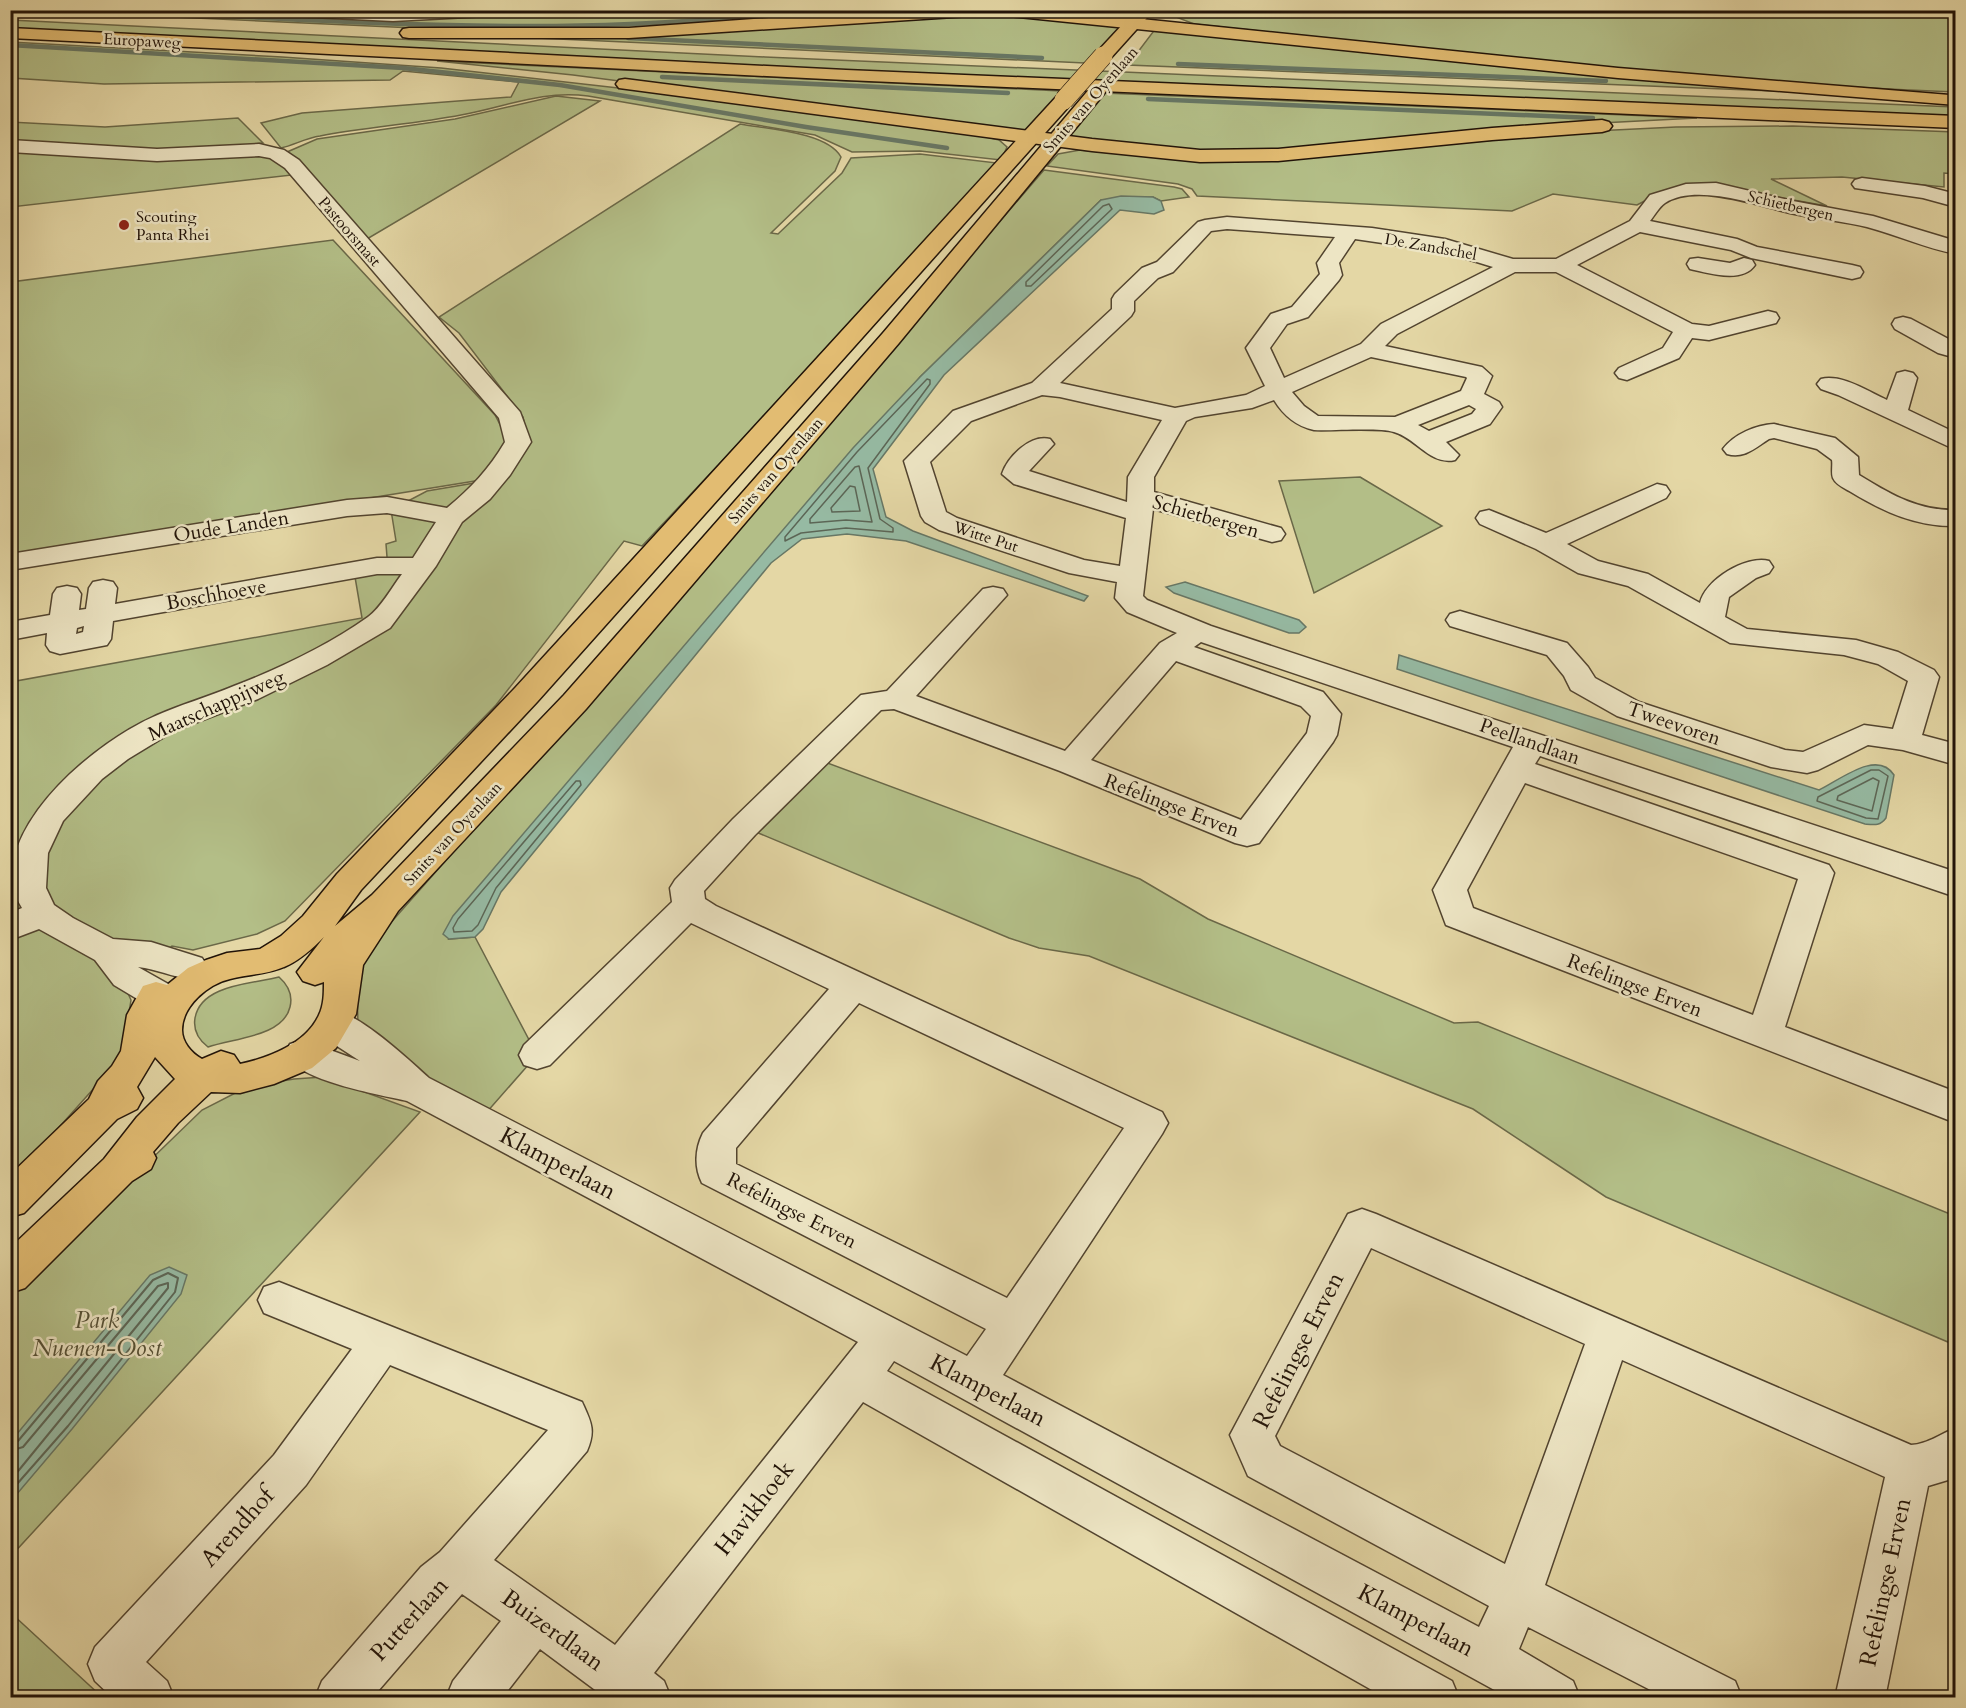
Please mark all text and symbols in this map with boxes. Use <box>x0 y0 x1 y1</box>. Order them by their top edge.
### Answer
street label: Europaweg <box>103 28 181 54</box>
street label: Smits van Oyenlaan <box>1038 42 1143 158</box>
street label: Schietbergen <box>1745 185 1836 227</box>
street label: Pastoorsmast <box>313 192 386 271</box>
place label: Scouting Panta Rhei <box>136 206 210 246</box>
marker: Scouting Panta Rhei <box>117 218 131 232</box>
street label: De Zandschel <box>1383 228 1479 266</box>
street label: Smits van Oyenlaan <box>723 413 828 529</box>
street label: Schietbergen <box>1149 488 1263 545</box>
street label: Oude Landen <box>171 504 291 549</box>
street label: Witte Put <box>949 516 1021 558</box>
street label: Boschhoeve <box>164 572 268 617</box>
street label: Maatschappijweg <box>144 663 289 748</box>
street label: Tweevoren <box>1623 695 1725 752</box>
street label: Peellandlaan <box>1476 712 1584 771</box>
street label: Refelingse Erven <box>1100 767 1244 844</box>
street label: Smits van Oyenlaan <box>399 777 507 890</box>
street label: Refelingse Erven <box>1563 947 1707 1024</box>
street label: Klamperlaan <box>494 1119 622 1208</box>
street label: Refelingse Erven <box>722 1166 862 1255</box>
street label: Refelingse Erven <box>1245 1266 1352 1434</box>
park label: Park Nuenen-Oost <box>33 1304 163 1365</box>
street label: Klamperlaan <box>924 1346 1052 1435</box>
street label: Havikhoek <box>707 1454 802 1563</box>
street label: Arendhof <box>193 1478 284 1574</box>
street label: Refelingse Erven <box>1852 1495 1920 1669</box>
street label: Putterlaan <box>363 1570 456 1669</box>
street label: Klamperlaan <box>1352 1576 1480 1665</box>
street label: Buizerdlaan <box>495 1582 611 1679</box>

